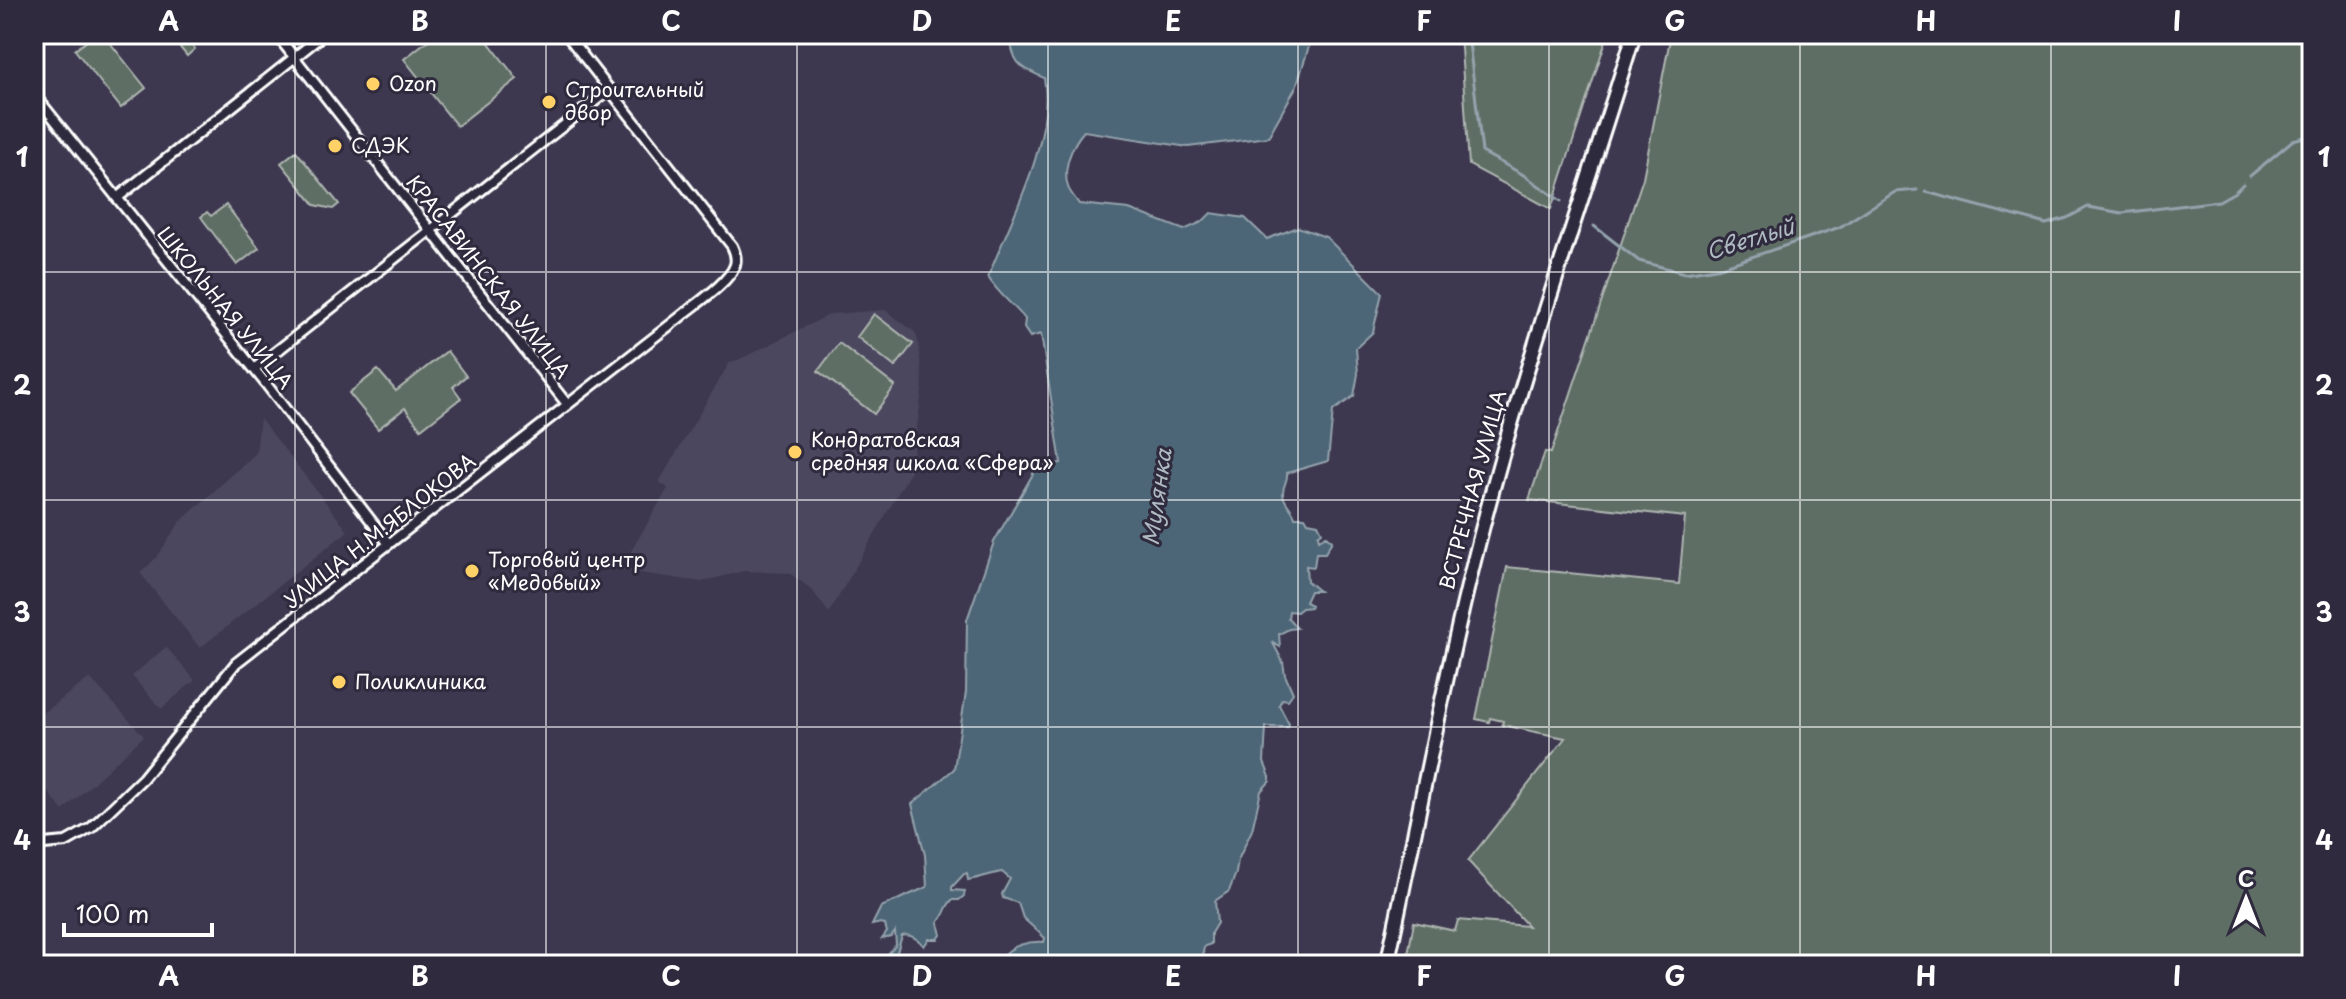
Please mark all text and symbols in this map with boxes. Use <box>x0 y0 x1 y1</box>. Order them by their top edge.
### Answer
text: A <box>159 1 179 40</box>
text: B <box>411 1 429 40</box>
text: C <box>661 1 681 40</box>
text: D <box>912 1 932 40</box>
text: E <box>1165 1 1181 40</box>
text: F <box>1416 1 1432 40</box>
text: G <box>1664 1 1686 40</box>
text: H <box>1916 1 1936 40</box>
text: I <box>2173 1 2181 40</box>
place label: Ozon <box>389 68 437 98</box>
place label: Строительный двор <box>565 74 704 127</box>
marker: Ozon <box>364 75 382 93</box>
marker: Строительный двор <box>540 93 558 111</box>
place label: СДЭК <box>351 130 410 160</box>
text: 1 <box>16 137 28 176</box>
marker: СДЭК <box>326 137 344 155</box>
text: 1 <box>2318 137 2330 176</box>
street label: КРАСАВИНСКАЯ УЛИЦА <box>400 168 578 385</box>
water label: Светлый <box>1701 208 1800 267</box>
street label: ШКОЛЬНАЯ УЛИЦА <box>151 220 301 395</box>
text: 2 <box>13 365 31 404</box>
text: 2 <box>2315 365 2333 404</box>
street label: ВСТРЕЧНАЯ УЛИЦА <box>1431 386 1513 593</box>
place label: Кондратовская средняя школа «Сфера» <box>811 424 1054 477</box>
marker: Кондратовская средняя школа «Сфера» <box>786 443 804 461</box>
water label: Мулянка <box>1132 445 1179 547</box>
street label: УЛИЦА Н.М.ЯБЛОКОВА <box>277 446 482 615</box>
place label: Торговый центр «Медовый» <box>488 544 645 597</box>
marker: Торговый центр «Медовый» <box>463 562 481 580</box>
text: 3 <box>13 592 31 631</box>
text: 3 <box>2315 592 2333 631</box>
place label: Поликлиника <box>355 666 487 696</box>
marker: Поликлиника <box>330 673 348 691</box>
text: 4 <box>13 820 31 859</box>
text: 4 <box>2315 820 2333 859</box>
north arrow <box>2206 859 2286 939</box>
text: С <box>2238 861 2254 894</box>
scale bar <box>64 887 212 937</box>
text: 100 m <box>76 895 149 931</box>
text: A <box>159 956 179 995</box>
text: B <box>411 956 429 995</box>
text: C <box>661 956 681 995</box>
text: D <box>912 956 932 995</box>
text: E <box>1165 956 1181 995</box>
text: F <box>1416 956 1432 995</box>
text: G <box>1664 956 1686 995</box>
text: H <box>1916 956 1936 995</box>
text: I <box>2173 956 2181 995</box>

